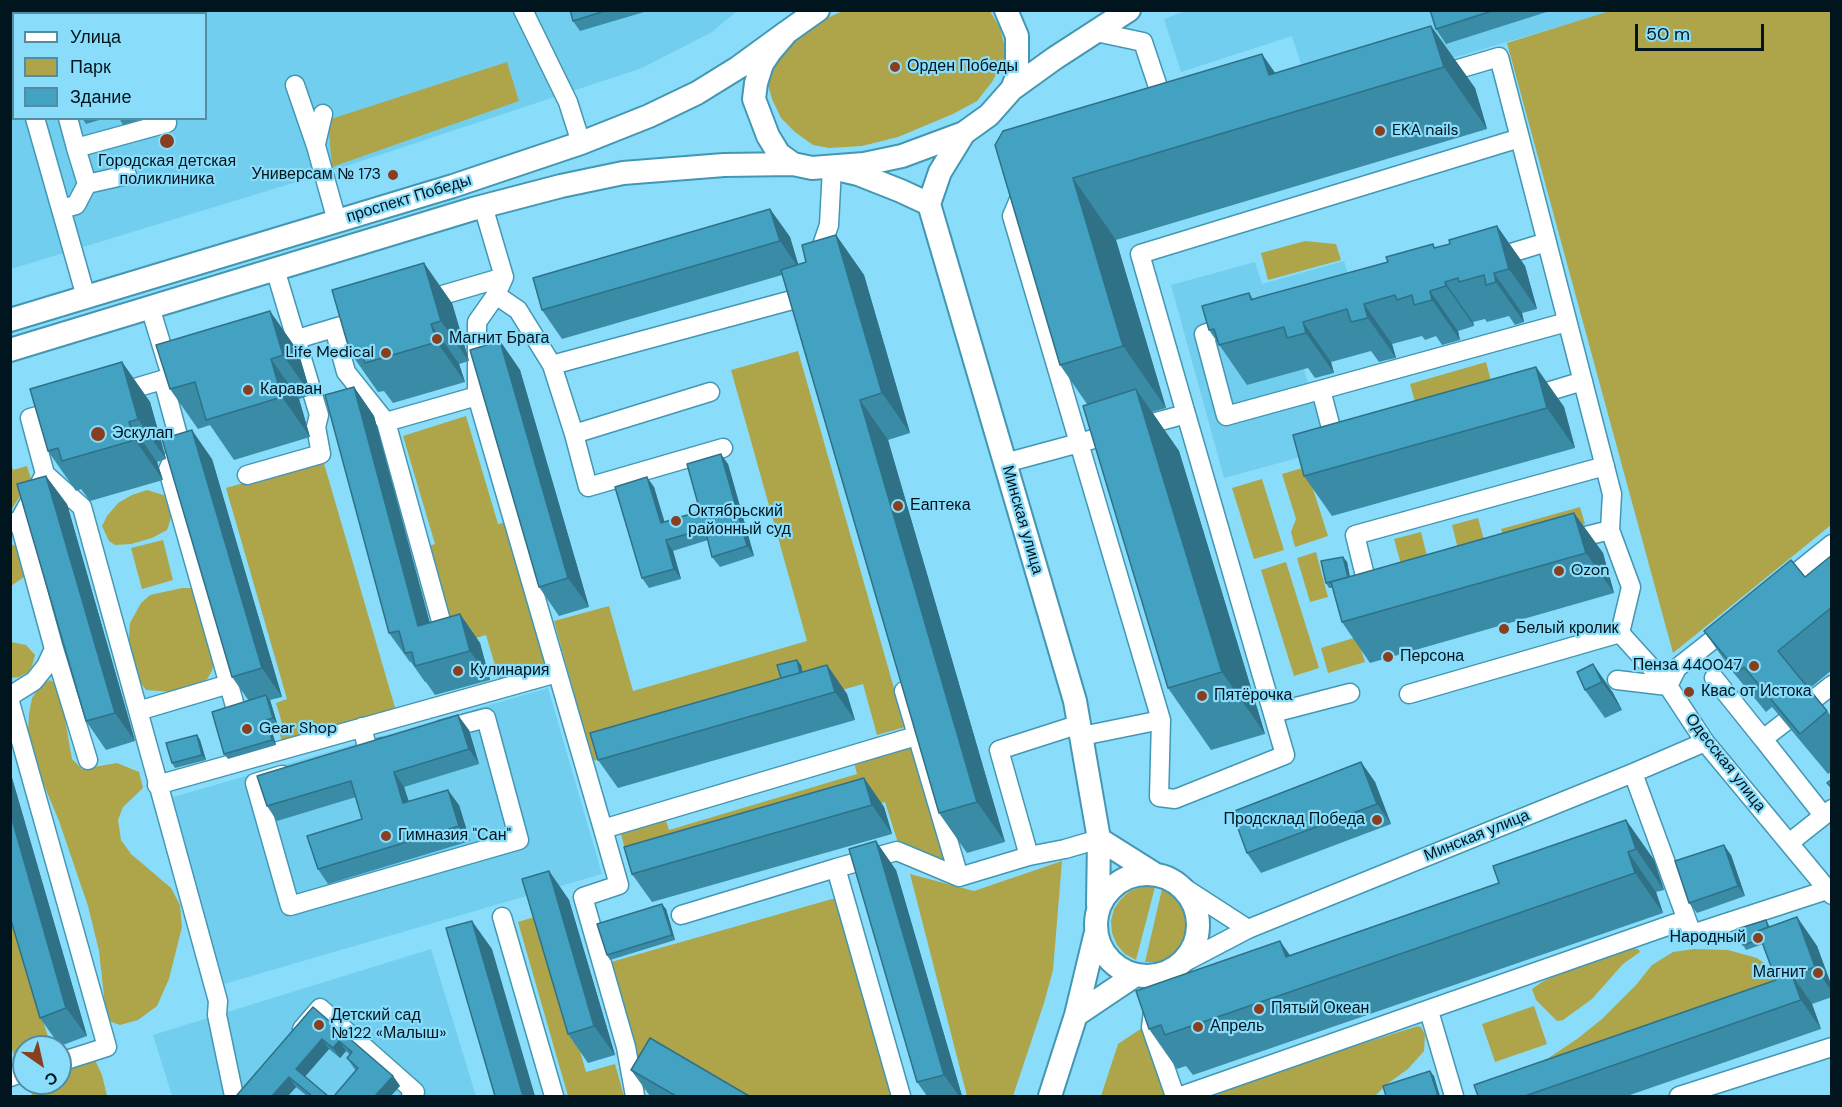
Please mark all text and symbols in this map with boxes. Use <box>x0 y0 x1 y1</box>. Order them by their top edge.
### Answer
legend <box>12 12 207 120</box>
scale bar <box>1638 12 1767 50</box>
text: 50 m <box>1646 22 1690 46</box>
text: Улица <box>70 25 121 49</box>
text: Парк <box>70 55 111 79</box>
place label: Орден Победы <box>907 57 1018 77</box>
marker: Орден Победы <box>888 60 902 74</box>
text: Здание <box>70 85 131 109</box>
place label: EKA nails <box>1392 121 1459 141</box>
marker: EKA nails <box>1373 124 1387 138</box>
marker: Городская детская поликлиника <box>158 132 176 150</box>
place label: Городская детская поликлиника <box>98 152 236 190</box>
place label: Универсам № 173 <box>252 165 381 185</box>
marker: Универсам № 173 <box>386 168 400 182</box>
street label: проспект Победы <box>344 171 474 227</box>
place label: Магнит Брага <box>449 329 549 349</box>
marker: Магнит Брага <box>430 332 444 346</box>
place label: Life Medical <box>285 343 374 363</box>
marker: Life Medical <box>379 346 393 360</box>
place label: Караван <box>260 380 322 400</box>
marker: Караван <box>241 383 255 397</box>
place label: Эскулап <box>112 424 173 444</box>
marker: Эскулап <box>89 425 107 443</box>
street label: Минская улица <box>997 463 1047 577</box>
place label: Еаптека <box>910 496 971 516</box>
marker: Еаптека <box>891 499 905 513</box>
place label: Октябрьский районный суд <box>688 502 791 540</box>
marker: Октябрьский районный суд <box>669 514 683 528</box>
place label: Ozon <box>1571 561 1609 581</box>
marker: Ozon <box>1552 564 1566 578</box>
place label: Белый кролик <box>1516 619 1619 639</box>
marker: Белый кролик <box>1497 622 1511 636</box>
place label: Персона <box>1400 647 1464 667</box>
marker: Персона <box>1381 650 1395 664</box>
place label: Пенза 440047 <box>1633 656 1742 676</box>
marker: Пенза 440047 <box>1747 659 1761 673</box>
place label: Кулинария <box>470 661 549 681</box>
marker: Кулинария <box>451 664 465 678</box>
place label: Квас от Истока <box>1701 682 1812 702</box>
marker: Квас от Истока <box>1682 685 1696 699</box>
place label: Пятёрочка <box>1214 686 1292 706</box>
marker: Пятёрочка <box>1195 689 1209 703</box>
street label: Одесская улица <box>1681 710 1769 816</box>
place label: Gear Shop <box>259 719 337 739</box>
marker: Gear Shop <box>240 722 254 736</box>
street label: Минская улица <box>1421 806 1533 866</box>
place label: Продсклад Победа <box>1224 810 1365 830</box>
marker: Продсклад Победа <box>1370 813 1384 827</box>
place label: Гимназия "Сан" <box>398 826 511 846</box>
marker: Гимназия "Сан" <box>379 829 393 843</box>
place label: Народный <box>1669 928 1746 948</box>
marker: Народный <box>1751 931 1765 945</box>
place label: Магнит <box>1753 963 1806 983</box>
marker: Магнит <box>1811 966 1825 980</box>
place label: Пятый Океан <box>1271 999 1369 1019</box>
marker: Пятый Океан <box>1252 1002 1266 1016</box>
place label: Детский сад №122 «Малыш» <box>331 1006 446 1044</box>
place label: Апрель <box>1210 1017 1264 1037</box>
marker: Детский сад №122 «Малыш» <box>312 1018 326 1032</box>
marker: Апрель <box>1191 1020 1205 1034</box>
north arrow <box>12 1035 72 1095</box>
text: С <box>41 1067 62 1091</box>

